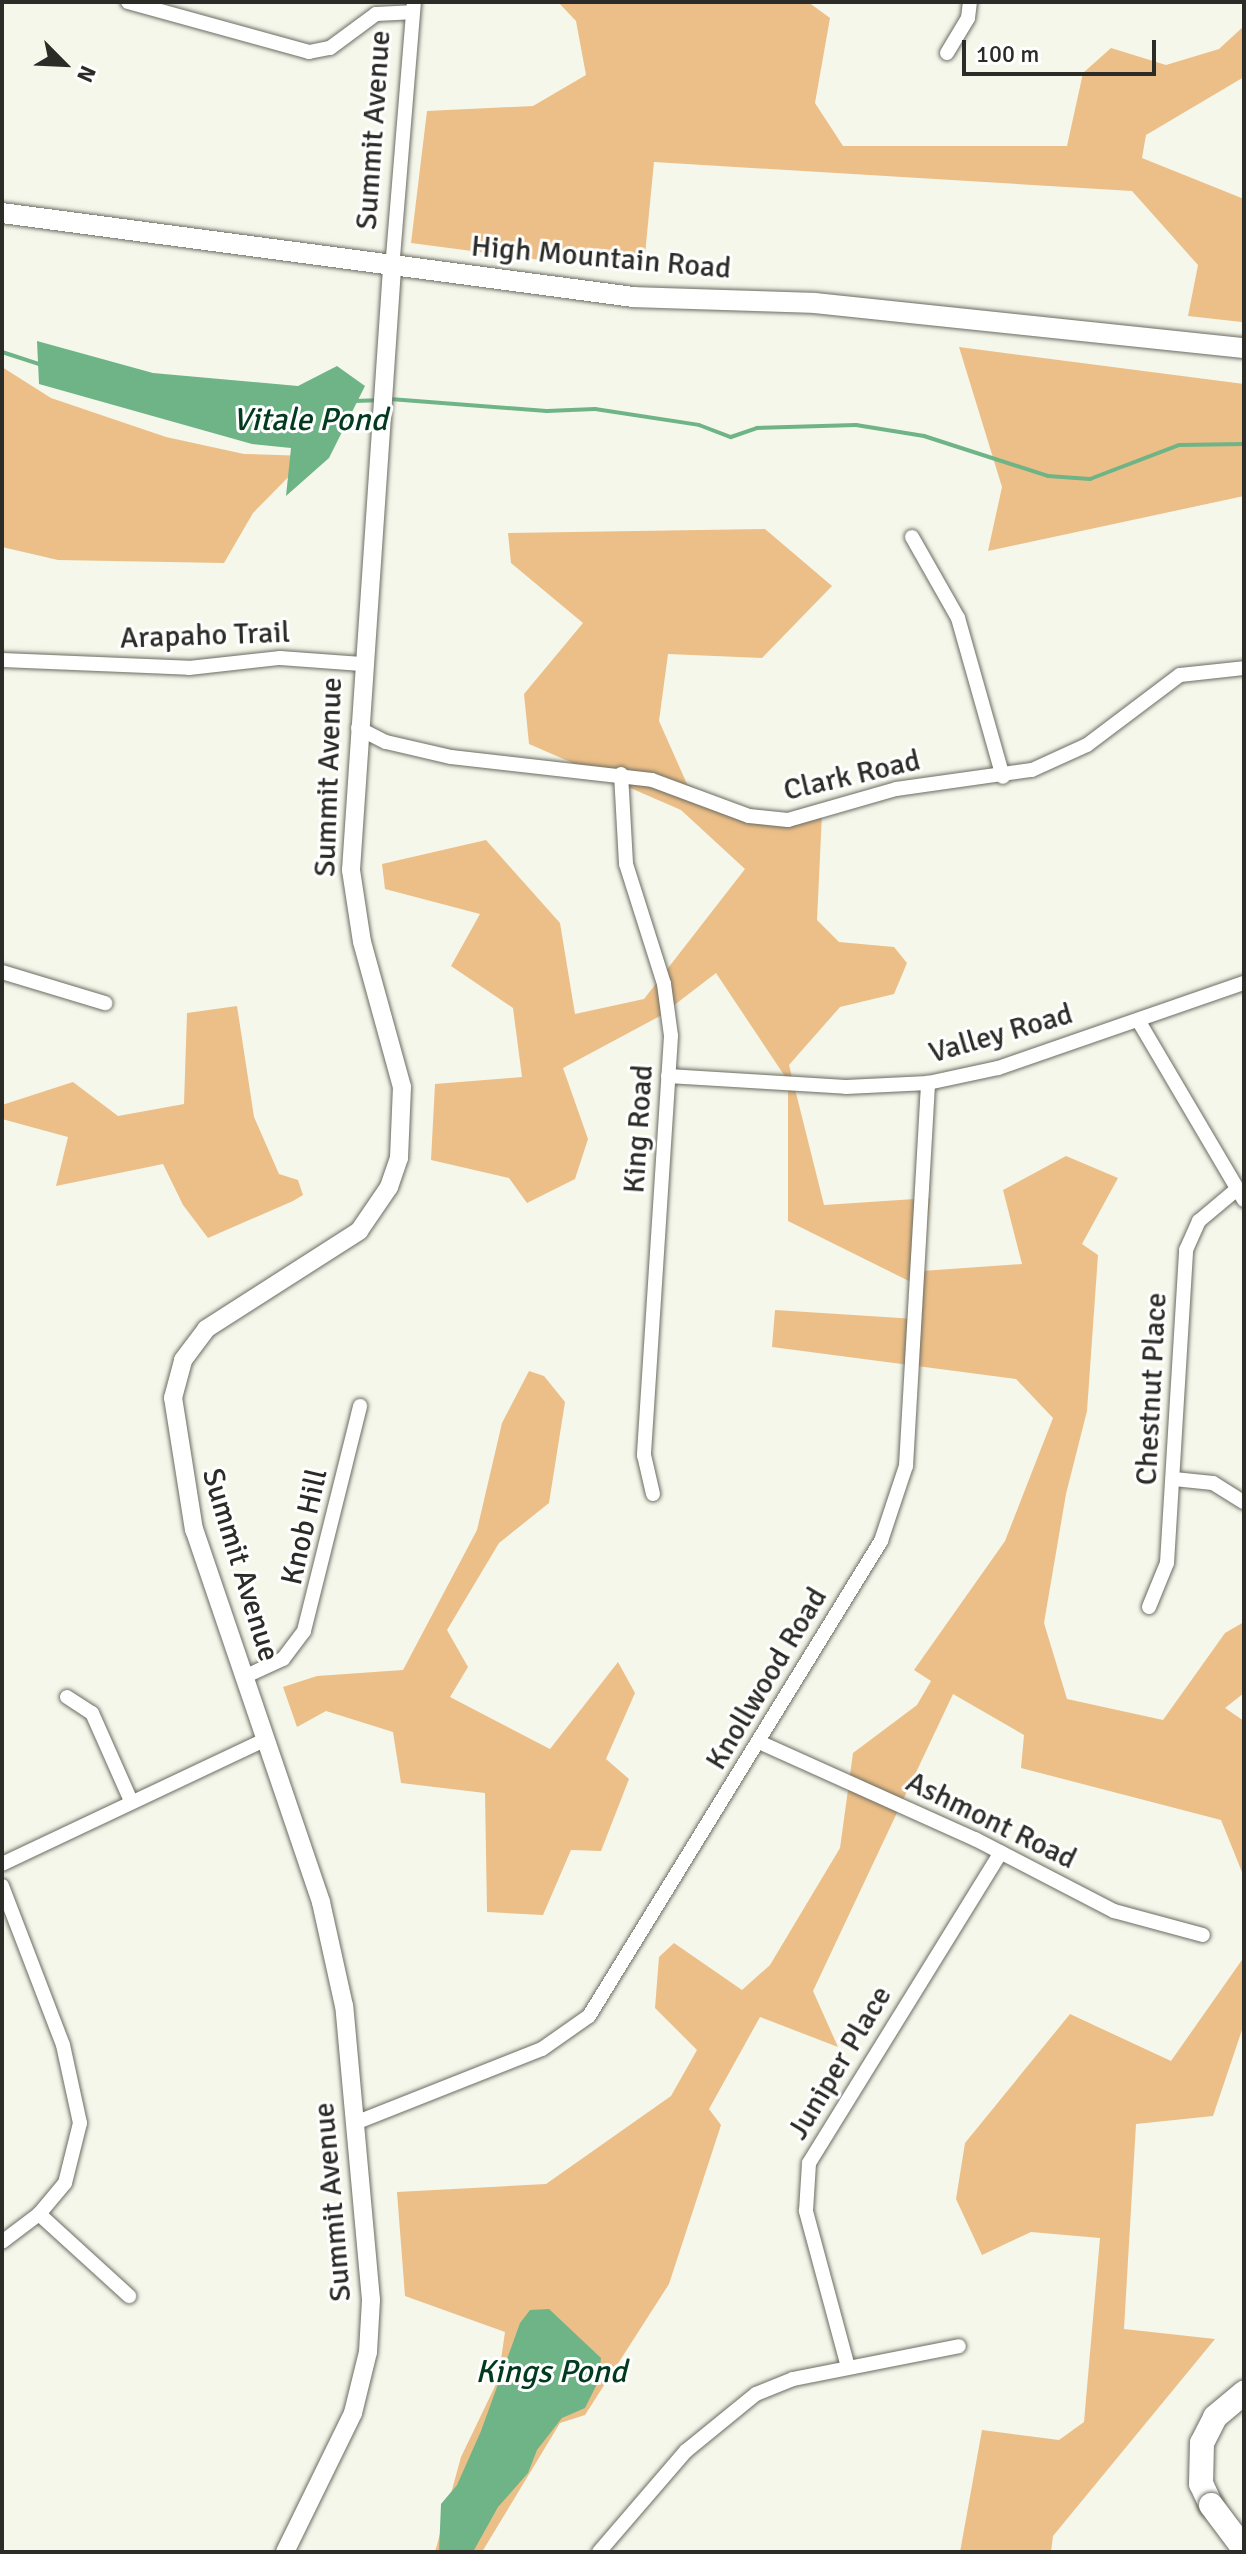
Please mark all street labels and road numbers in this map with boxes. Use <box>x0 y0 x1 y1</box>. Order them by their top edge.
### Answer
street label: Summit Avenue <box>349 29 399 231</box>
street label: High Mountain Road <box>470 229 732 287</box>
street label: Arapaho Trail <box>119 615 291 657</box>
street label: Summit Avenue <box>308 677 350 877</box>
street label: Clark Road <box>780 743 924 809</box>
street label: Valley Road <box>925 996 1077 1072</box>
street label: King Road <box>617 1063 661 1195</box>
street label: Chestnut Place <box>1129 1292 1175 1486</box>
street label: Summit Avenue <box>194 1464 286 1666</box>
street label: Knob Hill <box>274 1465 336 1589</box>
street label: Knollwood Road <box>698 1581 836 1777</box>
street label: Ashmont Road <box>900 1764 1082 1878</box>
street label: Juniper Place <box>780 1980 900 2146</box>
street label: Summit Avenue <box>306 2101 360 2303</box>

